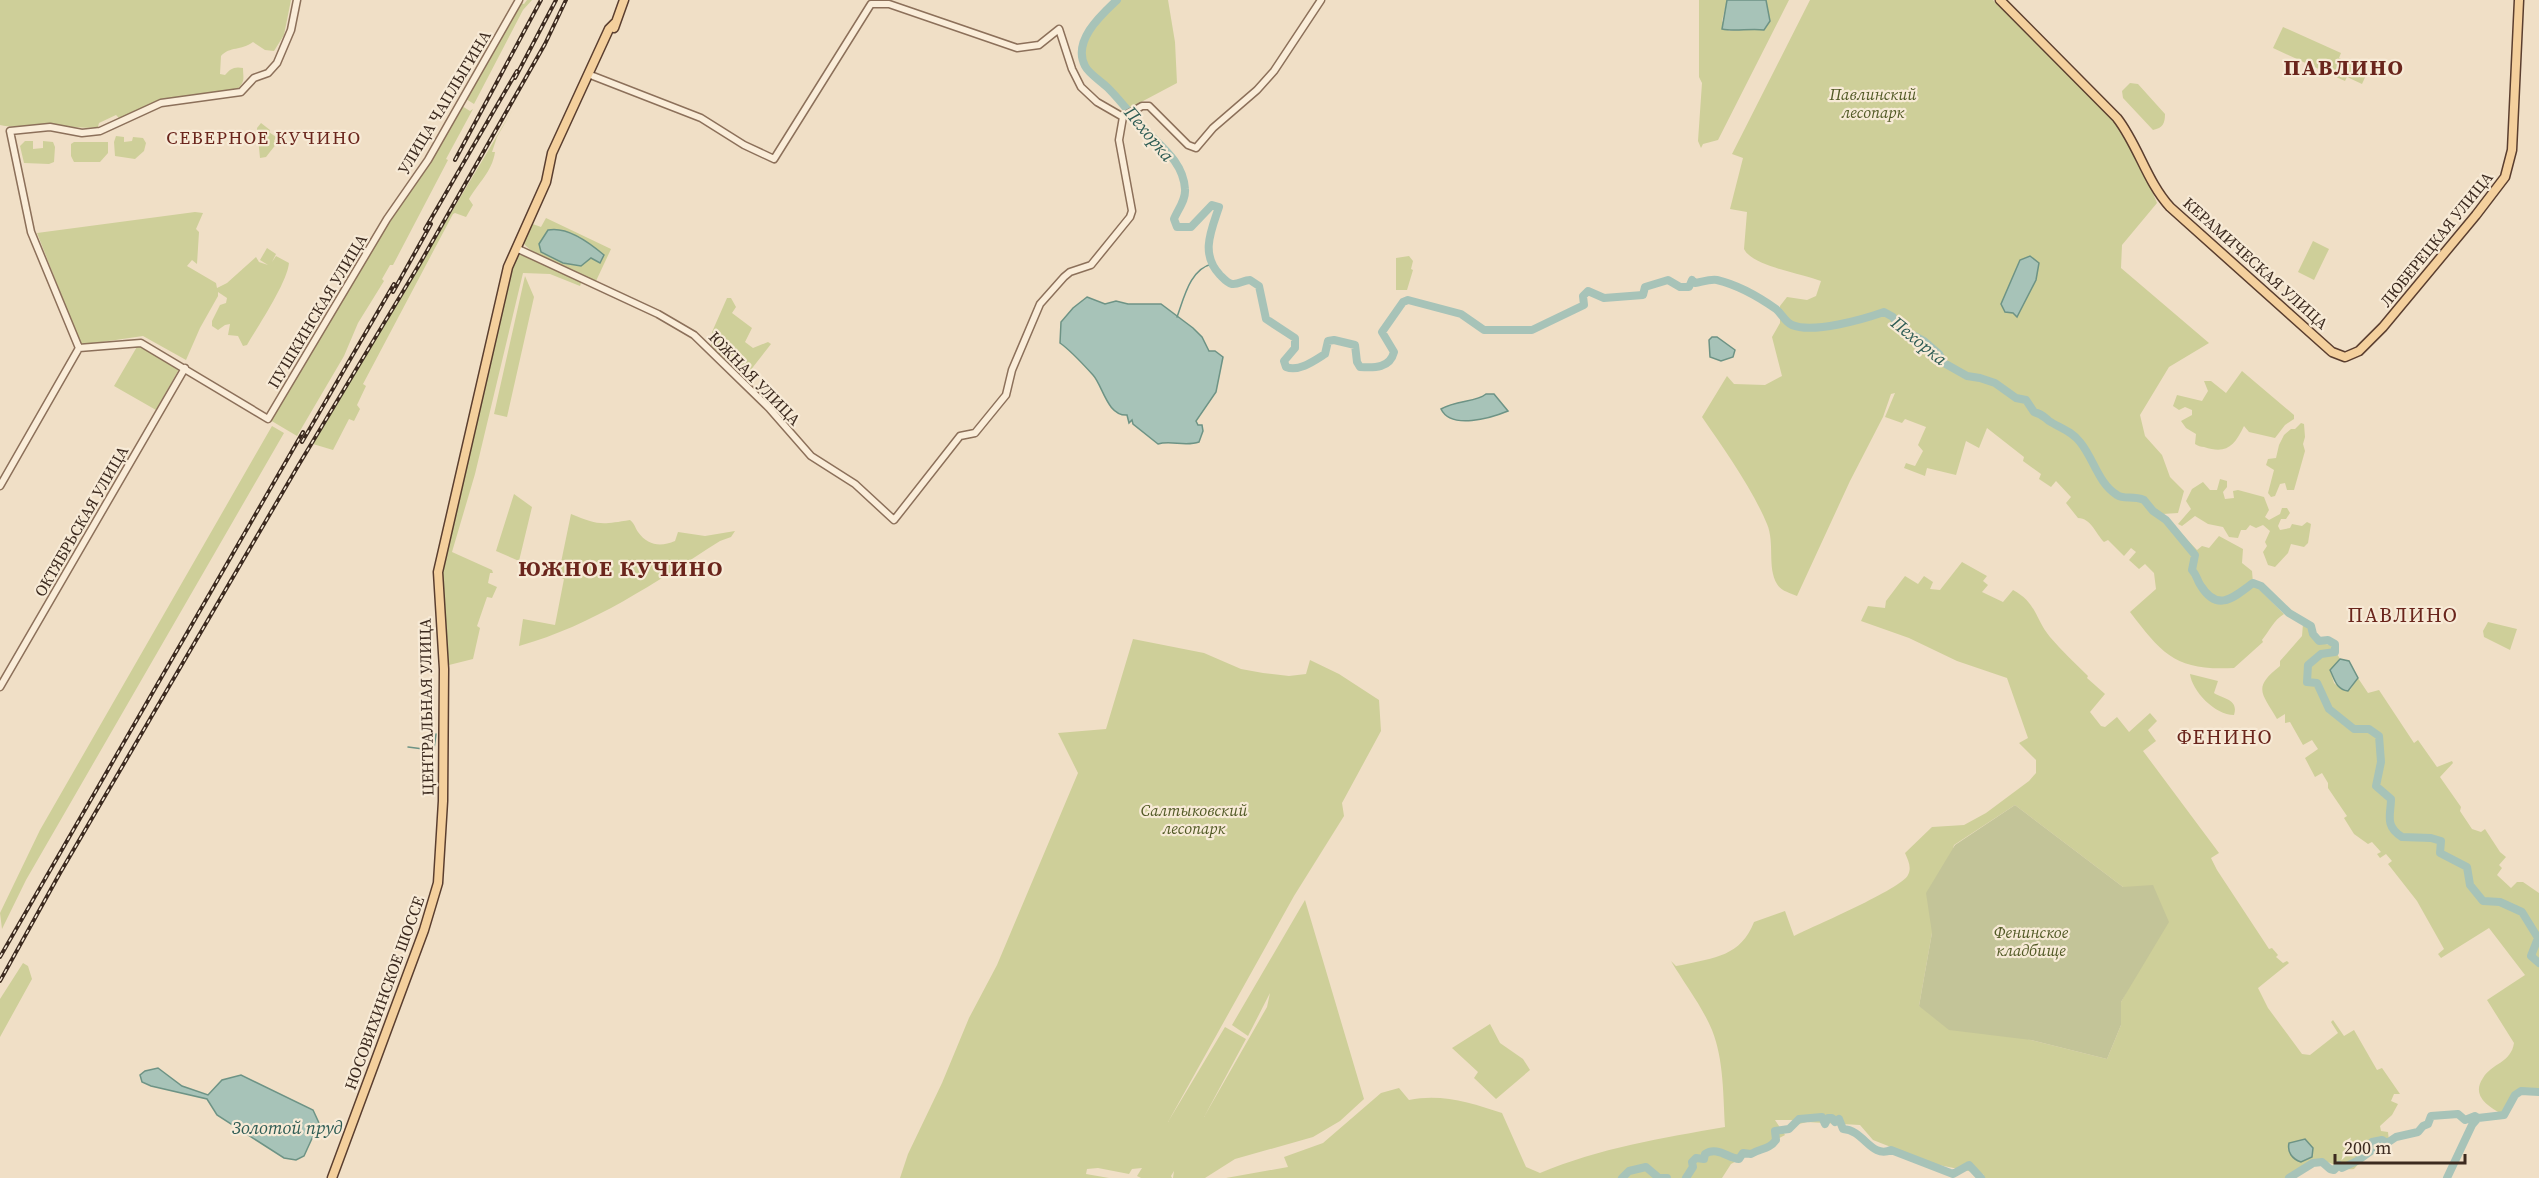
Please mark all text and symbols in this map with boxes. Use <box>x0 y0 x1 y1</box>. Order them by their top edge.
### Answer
street label: УЛИЦА ЧАПЛЫГИНА <box>392 25 496 178</box>
district label: ПАВЛИНО <box>2284 52 2404 82</box>
park label: Павлинский лесопарк <box>1828 83 1917 123</box>
water label: Пехорка <box>1118 100 1180 167</box>
district label: СЕВЕРНОЕ КУЧИНО <box>166 125 362 150</box>
street label: ЛЮБЕРЕЦКАЯ УЛИЦА <box>2375 166 2498 311</box>
street label: КЕРАМИЧЕСКАЯ УЛИЦА <box>2179 192 2334 334</box>
street label: ПУШКИНСКАЯ УЛИЦА <box>262 229 372 392</box>
water label: Пехорка <box>1885 310 1953 371</box>
street label: ЮЖНАЯ УЛИЦА <box>704 326 806 430</box>
street label: ОКТЯБРЬСКАЯ УЛИЦА <box>29 441 133 600</box>
district label: ЮЖНОЕ КУЧИНО <box>518 553 724 583</box>
district label: ПАВЛИНО <box>2348 601 2458 629</box>
street label: ЦЕНТРАЛЬНАЯ УЛИЦА <box>413 618 439 796</box>
district label: ФЕНИНО <box>2177 723 2273 751</box>
park label: Салтыковский лесопарк <box>1141 799 1248 839</box>
street label: НОСОВИХИНСКОЕ ШОССЕ <box>339 893 429 1093</box>
park label: Фенинское кладбище <box>1994 921 2069 961</box>
water label: Золотой пруд <box>232 1115 343 1140</box>
scale bar <box>2335 1127 2466 1165</box>
text: 200 m <box>2344 1135 2391 1160</box>

